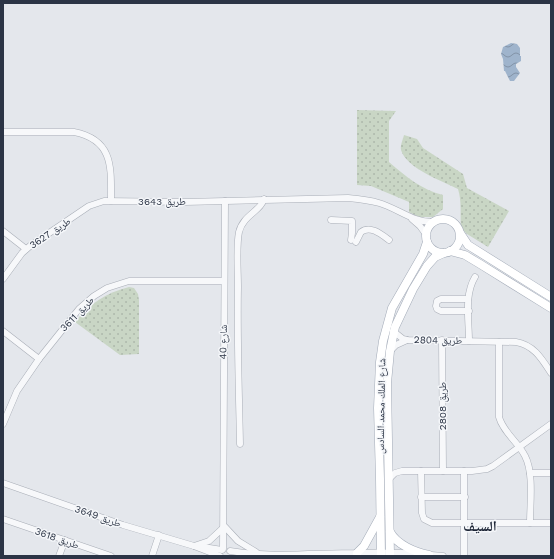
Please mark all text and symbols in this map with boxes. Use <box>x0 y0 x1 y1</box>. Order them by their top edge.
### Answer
street label: طريق 3643 <box>138 196 186 208</box>
street label: طريق 3627 <box>27 215 73 252</box>
street label: طريق 3611 <box>58 294 97 334</box>
street label: شارع 40 <box>217 324 230 359</box>
street label: طريق 2804 <box>414 334 463 347</box>
street label: شارع الملك محمد السادس <box>375 358 388 454</box>
street label: طريق 2808 <box>437 381 449 430</box>
street label: طريق 3649 <box>73 503 123 530</box>
district label: السيف <box>463 518 497 534</box>
street label: طريق 3618 <box>33 525 81 552</box>

